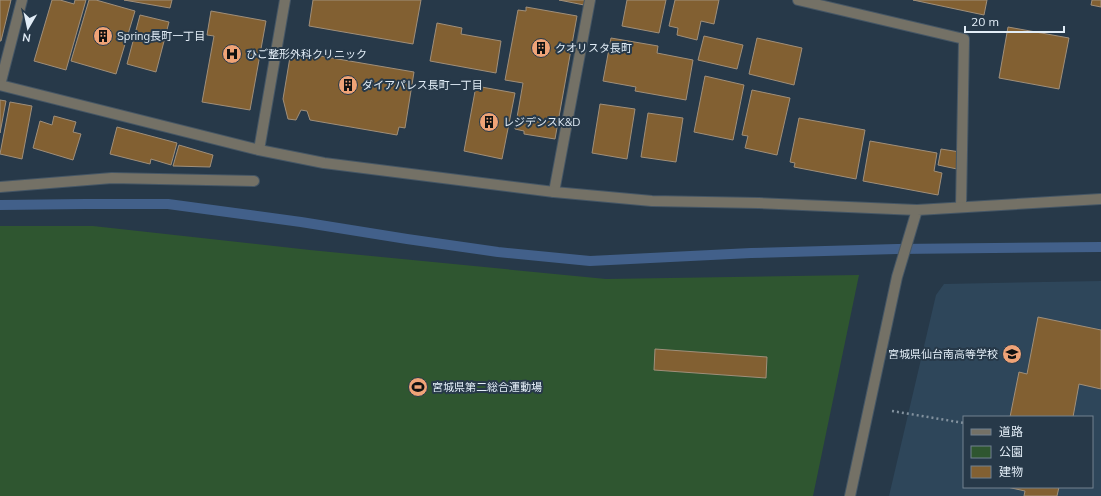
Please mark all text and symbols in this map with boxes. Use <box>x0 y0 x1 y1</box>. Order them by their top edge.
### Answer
north arrow <box>8 8 48 48</box>
scale bar <box>965 8 1064 34</box>
text: 20 m <box>971 14 999 29</box>
building icon: Spring長町一丁目 <box>92 25 114 47</box>
place label: Spring長町一丁目 <box>117 29 205 43</box>
text: N <box>21 30 32 45</box>
building icon: クオリスタ長町 <box>530 37 552 59</box>
place label: クオリスタ長町 <box>555 41 632 55</box>
hospital icon: ひご整形外科クリニック <box>221 43 243 65</box>
place label: ひご整形外科クリニック <box>246 47 367 61</box>
building icon: ダイアパレス長町一丁目 <box>337 74 359 96</box>
place label: ダイアパレス長町一丁目 <box>362 78 483 92</box>
building icon: レジデンスK&D <box>478 111 500 133</box>
place label: レジデンスK&D <box>503 115 580 129</box>
school or university icon: 宮城県仙台南高等学校 <box>1001 343 1023 365</box>
place label: 宮城県仙台南高等学校 <box>888 347 998 361</box>
sports icon: 宮城県第二総合運動場 <box>407 376 429 398</box>
place label: 宮城県第二総合運動場 <box>432 380 542 394</box>
legend <box>963 416 1093 488</box>
text: 道路 <box>999 424 1023 439</box>
text: 公園 <box>999 444 1023 459</box>
text: 建物 <box>999 464 1023 479</box>

